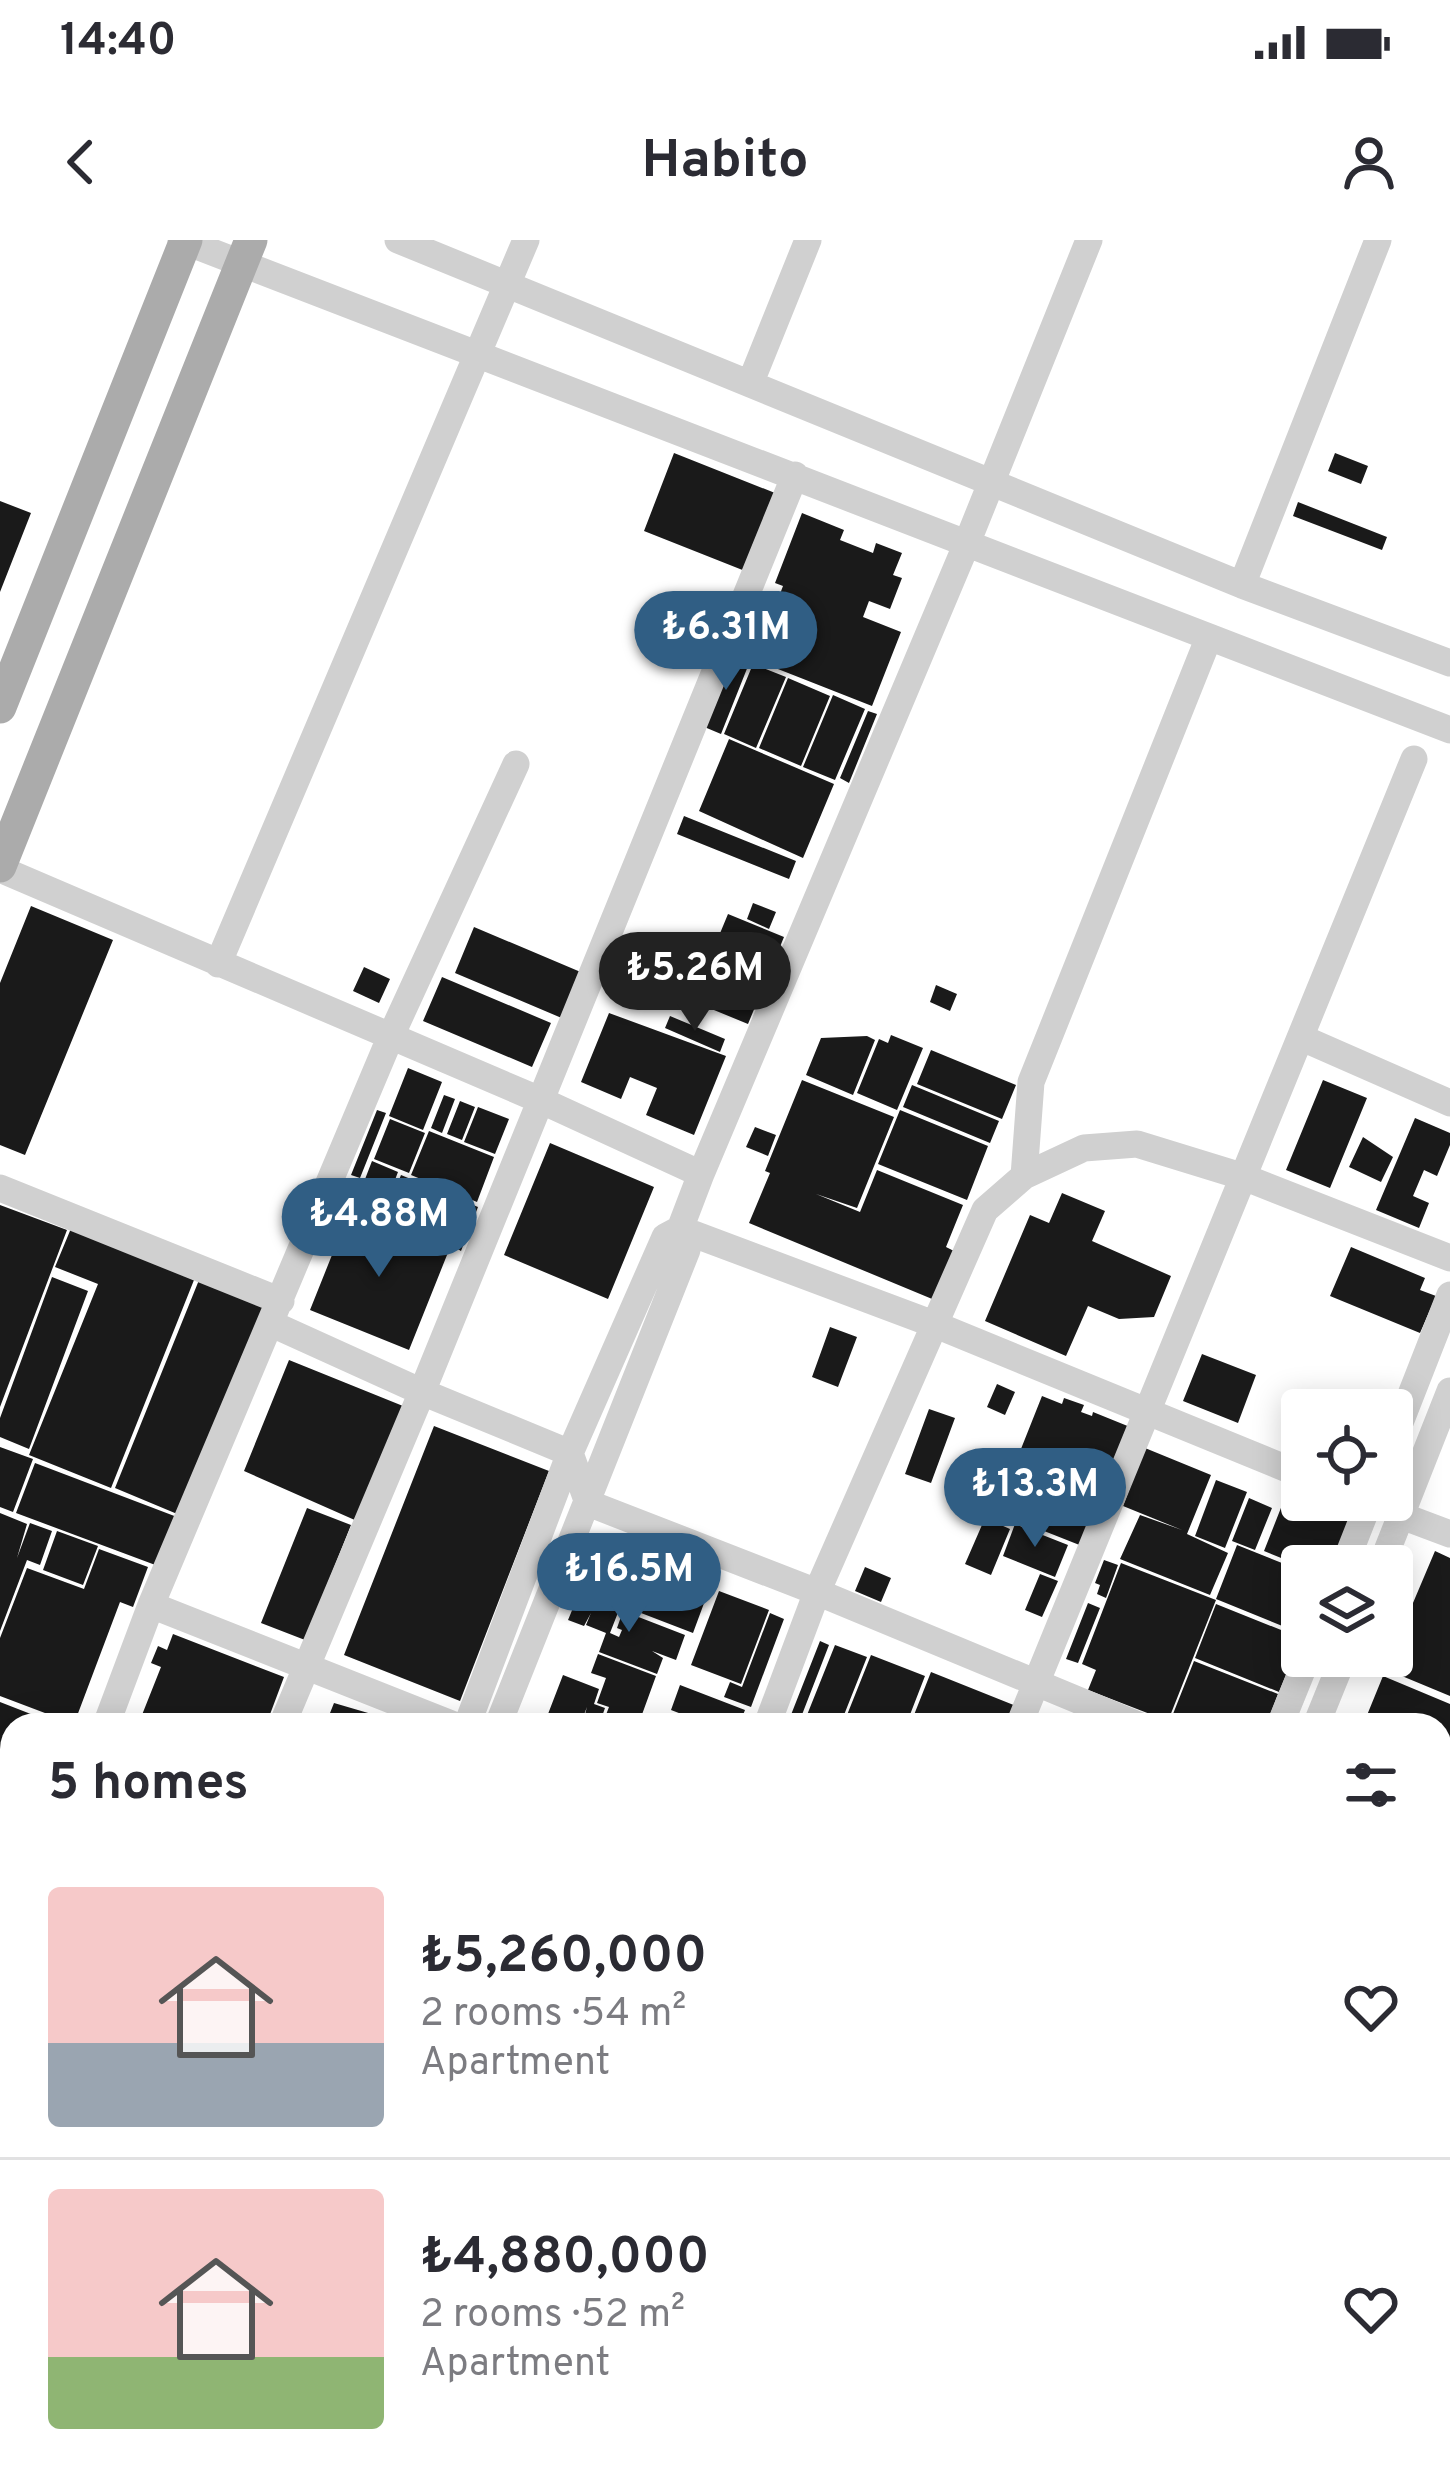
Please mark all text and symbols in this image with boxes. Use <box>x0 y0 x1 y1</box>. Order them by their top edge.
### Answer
text: 14:40 <box>60 14 176 71</box>
text: Habito <box>641 128 809 197</box>
icon: back <box>48 129 114 195</box>
icon: person <box>1336 129 1402 195</box>
pin: ₺6.31M <box>628 591 824 693</box>
text: ₺6.31M <box>661 605 791 654</box>
pin: ₺5.26M <box>597 932 793 1034</box>
text: ₺5.26M <box>626 946 764 995</box>
pin: ₺4.88M <box>281 1178 477 1280</box>
text: ₺4.88M <box>309 1192 449 1241</box>
map controls <box>1281 1389 1413 1677</box>
button: locate <box>1281 1389 1413 1521</box>
pin: ₺13.3M <box>937 1448 1133 1550</box>
text: ₺13.3M <box>971 1462 1099 1511</box>
pin: ₺16.5M <box>531 1533 727 1635</box>
button: layers <box>1281 1545 1413 1677</box>
text: ₺16.5M <box>564 1547 694 1596</box>
icon: filters <box>1338 1752 1404 1818</box>
text: 5 homes <box>48 1753 249 1818</box>
text: ₺5,260,000 <box>420 1926 707 1991</box>
icon: home <box>144 1935 288 2079</box>
icon: heart <box>1338 1974 1404 2040</box>
text: 2 rooms · 54 m² <box>420 1991 686 2040</box>
text: Apartment <box>420 2040 610 2089</box>
text: ₺4,880,000 <box>420 2227 709 2292</box>
icon: home <box>144 2237 288 2381</box>
icon: heart <box>1338 2276 1404 2342</box>
text: 2 rooms · 52 m² <box>420 2292 685 2341</box>
text: Apartment <box>420 2341 610 2390</box>

